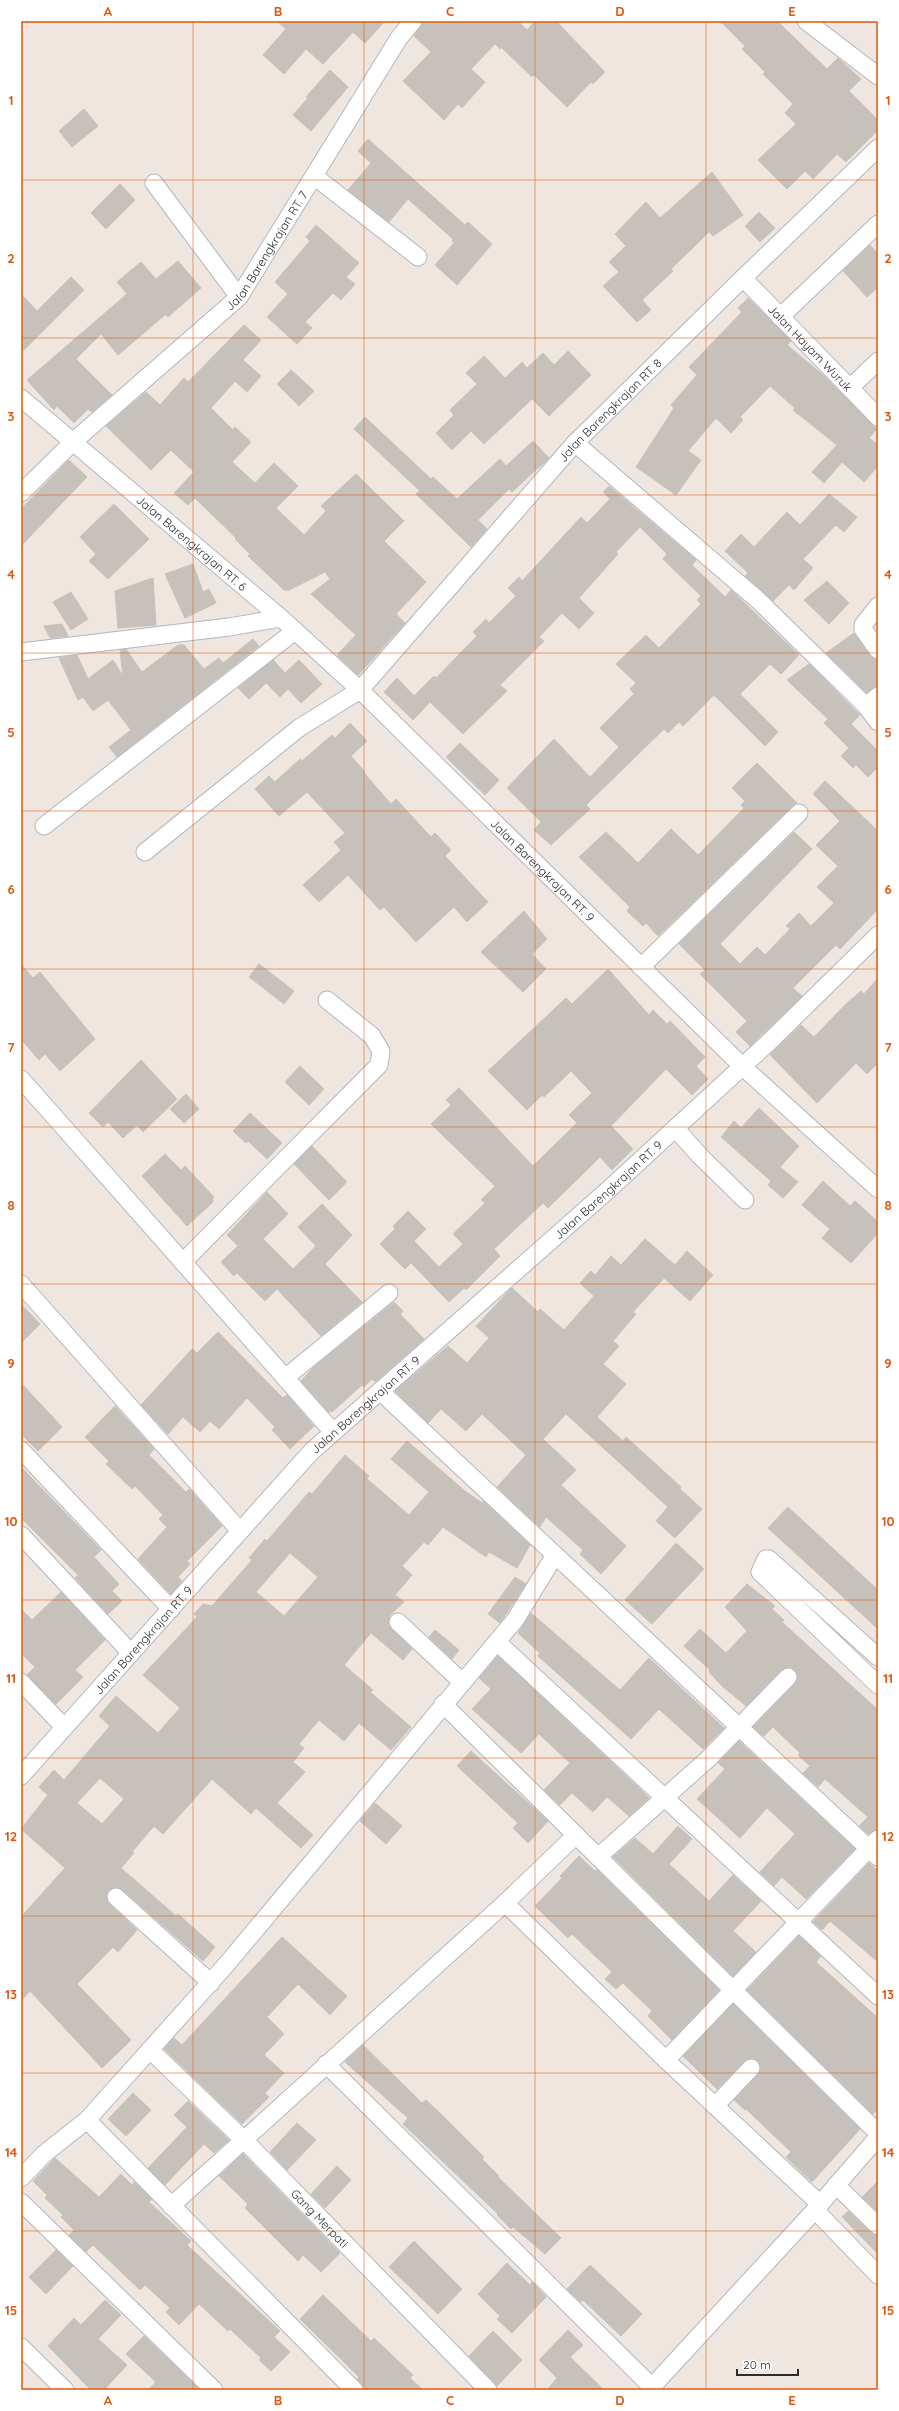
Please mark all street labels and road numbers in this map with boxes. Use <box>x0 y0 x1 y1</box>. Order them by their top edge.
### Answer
street label: Jalan Barengkrajan RT. 7 <box>222 188 310 313</box>
street label: Jalan Hayam Wuruk <box>765 301 856 394</box>
street label: Jalan Barengkrajan RT. 8 <box>555 355 664 465</box>
street label: Jalan Barengkrajan RT. 6 <box>134 492 251 594</box>
street label: Jalan Barengkrajan RT. 9 <box>488 815 598 925</box>
street label: Jalan Barengkrajan RT. 9 <box>551 1137 665 1242</box>
street label: Jalan Barengkrajan RT. 9 <box>308 1352 423 1456</box>
street label: Jalan Barengkrajan RT. 9 <box>91 1582 196 1697</box>
street label: Gang Merpati <box>288 2185 352 2250</box>

